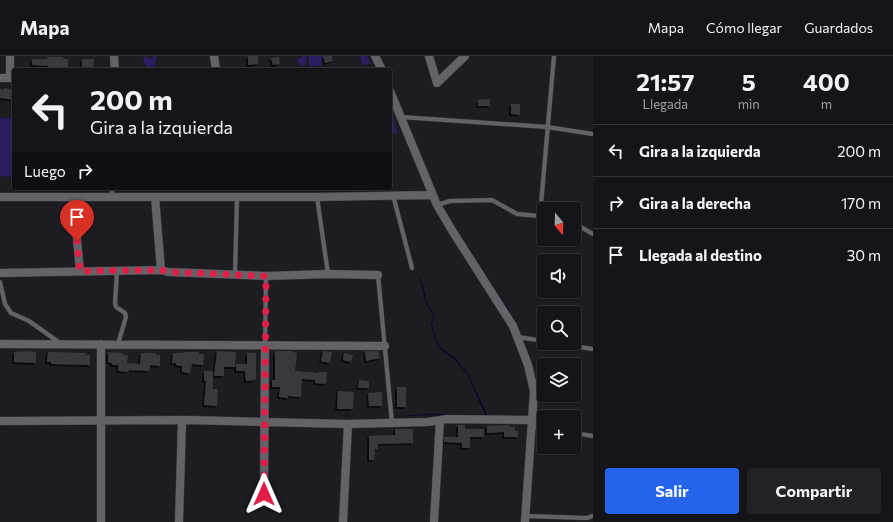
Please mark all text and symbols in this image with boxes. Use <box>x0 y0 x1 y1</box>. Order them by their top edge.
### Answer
text: Mapa <box>20 16 69 39</box>
text: Mapa <box>648 19 684 36</box>
text: Cómo llegar <box>706 19 782 36</box>
text: Guardados <box>804 19 873 36</box>
text: 21:57 <box>636 67 694 96</box>
text: 5 <box>742 67 756 96</box>
text: 400 <box>803 67 850 96</box>
text: 200 m <box>90 82 173 116</box>
icon: left <box>24 84 76 136</box>
text: Llegada <box>642 96 688 112</box>
text: min <box>738 96 760 112</box>
text: m <box>821 96 832 112</box>
text: Gira a la izquierda <box>90 116 233 138</box>
icon: left <box>605 140 627 162</box>
text: Gira a la izquierda <box>639 142 761 160</box>
text: 200 m <box>837 142 881 160</box>
icon: right <box>74 160 96 182</box>
text: Luego <box>24 162 66 180</box>
icon: right <box>605 192 627 214</box>
text: Gira a la derecha <box>639 194 751 212</box>
text: 170 m <box>841 194 881 212</box>
pin <box>60 200 94 241</box>
north arrow <box>537 202 581 246</box>
map controls <box>537 202 581 454</box>
icon: arrive <box>66 206 88 228</box>
icon: arrive <box>605 244 627 266</box>
text: Llegada al destino <box>639 246 762 264</box>
text: 30 m <box>847 246 881 264</box>
button: sound <box>537 254 581 298</box>
button: search <box>537 306 581 350</box>
button: layers <box>537 358 581 402</box>
button: + <box>537 410 581 454</box>
button: Salir <box>605 468 739 514</box>
button: Compartir <box>747 468 881 514</box>
position arrow <box>243 473 285 515</box>

